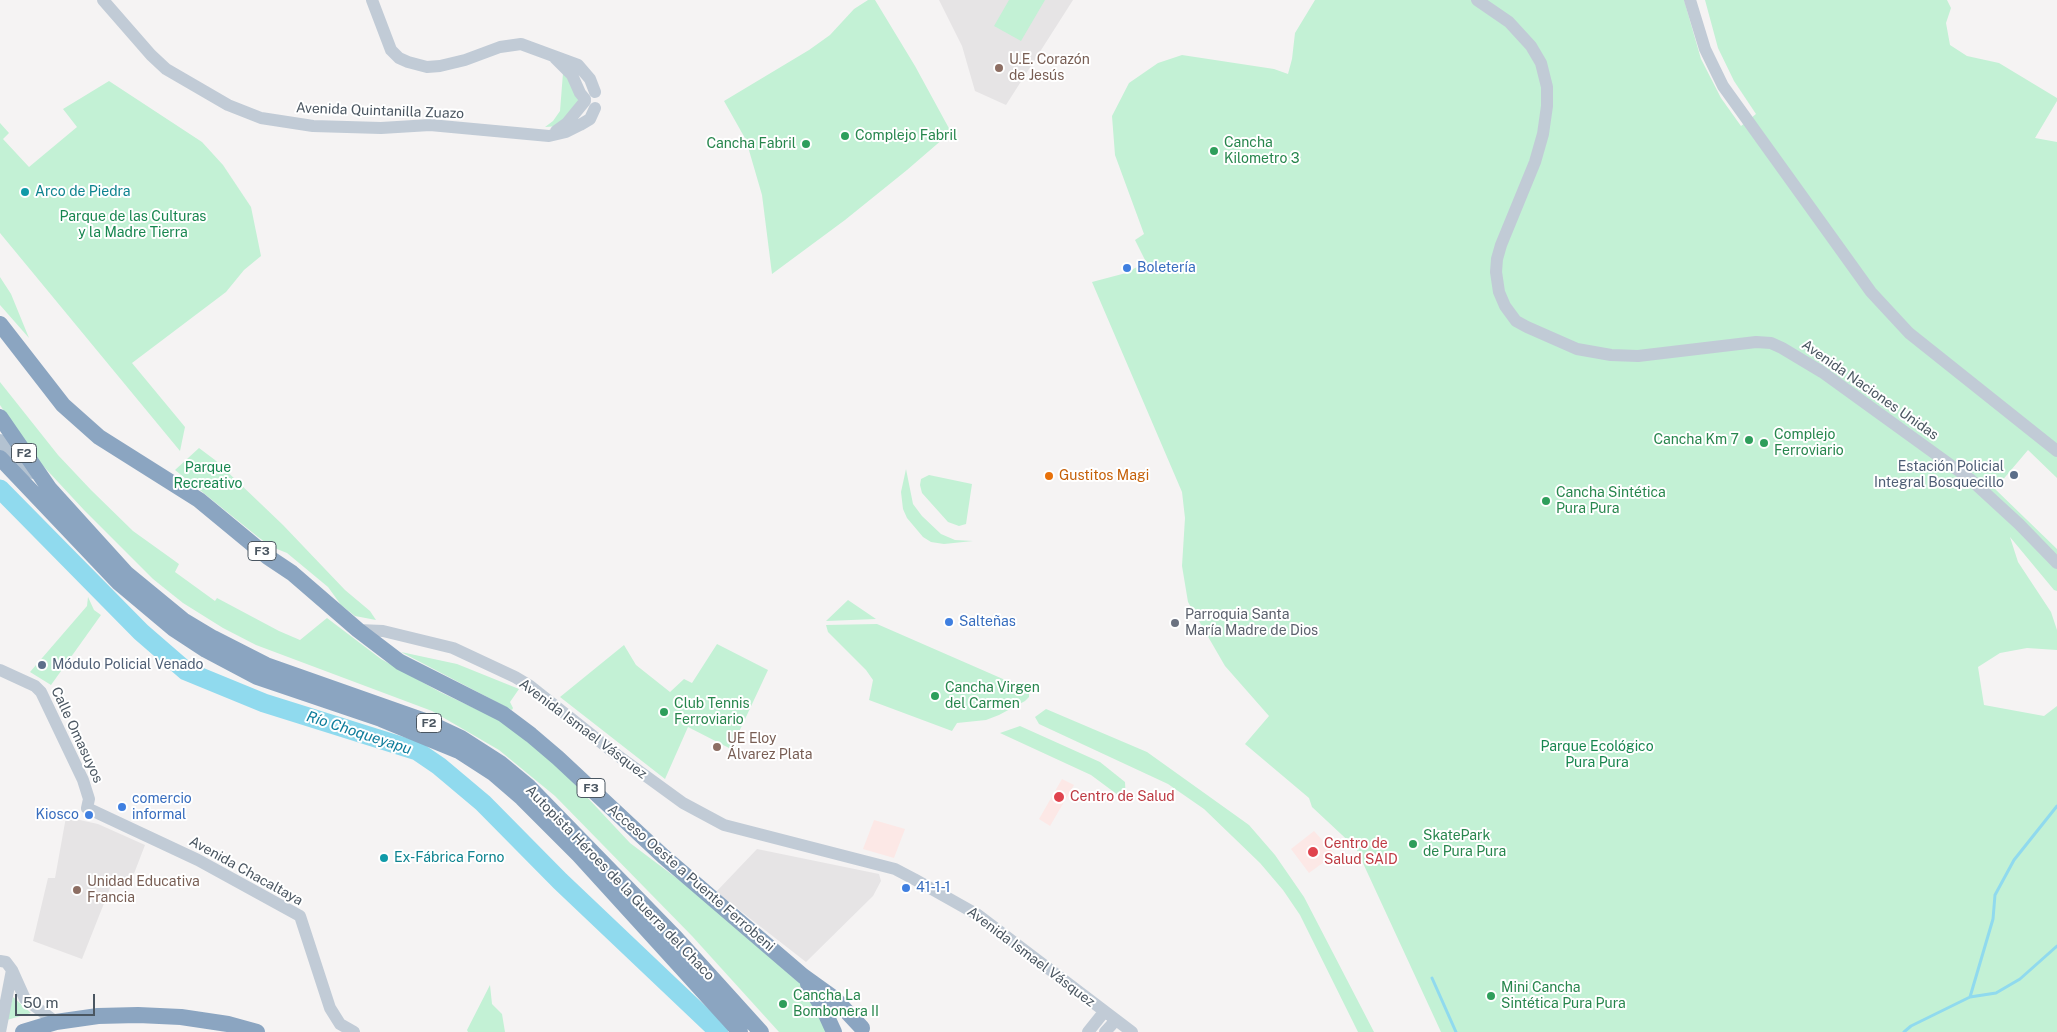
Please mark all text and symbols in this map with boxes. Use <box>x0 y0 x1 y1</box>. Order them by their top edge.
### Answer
place label: U.E. Corazón de Jesús <box>1009 52 1090 84</box>
marker: U.E. Corazón de Jesús <box>993 62 1005 74</box>
street label: Avenida Quintanilla Zuazo <box>296 100 464 122</box>
place label: Complejo Fabril <box>855 128 957 144</box>
marker: Complejo Fabril <box>839 130 851 142</box>
place label: Cancha Kilometro 3 <box>1224 135 1300 168</box>
place label: Cancha Fabril <box>706 136 796 152</box>
marker: Cancha Fabril <box>800 138 812 150</box>
marker: Cancha Kilometro 3 <box>1208 145 1220 157</box>
place label: Arco de Piedra <box>35 184 131 200</box>
marker: Arco de Piedra <box>19 186 31 198</box>
park label: Parque de las Culturas y la Madre Tierra <box>60 209 206 242</box>
place label: Boletería <box>1137 260 1196 276</box>
marker: Boletería <box>1121 262 1133 274</box>
street label: Avenida Naciones Unidas <box>1798 336 1942 444</box>
place label: Complejo Ferroviario <box>1774 427 1844 460</box>
place label: Cancha Km 7 <box>1653 432 1739 448</box>
marker: Cancha Km 7 <box>1743 434 1755 446</box>
marker: Complejo Ferroviario <box>1758 437 1770 449</box>
road number: F2 <box>12 443 36 462</box>
place label: Estación Policial Integral Bosquecillo <box>1874 459 2004 492</box>
park label: Parque Recreativo <box>173 460 243 492</box>
place label: Gustitos Magi <box>1059 468 1149 484</box>
marker: Estación Policial Integral Bosquecillo <box>2008 469 2020 481</box>
marker: Gustitos Magi <box>1043 470 1055 482</box>
place label: Cancha Sintética Pura Pura <box>1556 485 1666 518</box>
marker: Cancha Sintética Pura Pura <box>1540 495 1552 507</box>
road number: F3 <box>248 542 276 560</box>
place label: Parroquia Santa María Madre de Dios <box>1185 607 1318 640</box>
place label: Salteñas <box>959 614 1016 630</box>
marker: Salteñas <box>943 616 955 628</box>
marker: Parroquia Santa María Madre de Dios <box>1169 617 1181 629</box>
place label: Módulo Policial Venado <box>52 657 203 673</box>
marker: Módulo Policial Venado <box>36 659 48 671</box>
street label: Avenida Ismael Vásquez <box>516 675 650 783</box>
place label: Cancha Virgen del Carmen <box>945 680 1040 712</box>
street label: Calle Omasuyos <box>47 684 107 786</box>
marker: Cancha Virgen del Carmen <box>929 690 941 702</box>
place label: Club Tennis Ferroviario <box>674 696 750 729</box>
marker: Club Tennis Ferroviario <box>658 706 670 718</box>
water label: Río Choqueyapu <box>304 708 414 758</box>
road number: F2 <box>416 714 442 732</box>
place label: UE Eloy Álvarez Plata <box>727 731 812 764</box>
park label: Parque Ecológico Pura Pura <box>1540 739 1654 772</box>
marker: UE Eloy Álvarez Plata <box>711 741 723 753</box>
road number: F3 <box>577 778 605 798</box>
street label: Autopista Héroes de la Guerra del Chaco <box>522 782 718 984</box>
place label: Centro de Salud <box>1070 789 1175 805</box>
marker: Centro de Salud <box>1052 790 1066 804</box>
place label: comercio informal <box>132 791 192 824</box>
marker: comercio informal <box>116 801 128 813</box>
street label: Acceso Oeste a Puente Ferrobeni <box>604 801 778 955</box>
place label: Kiosco <box>36 807 79 823</box>
marker: Kiosco <box>83 809 95 821</box>
place label: SkatePark de Pura Pura <box>1423 828 1506 860</box>
street label: Avenida Chacaltaya <box>186 833 306 909</box>
place label: Centro de Salud SAID <box>1324 836 1398 869</box>
marker: SkatePark de Pura Pura <box>1407 838 1419 850</box>
marker: Centro de Salud SAID <box>1306 845 1320 859</box>
place label: Ex-Fábrica Forno <box>394 850 505 866</box>
marker: Ex-Fábrica Forno <box>378 852 390 864</box>
place label: Unidad Educativa Francia <box>87 874 200 906</box>
place label: 41-1-1 <box>916 880 950 896</box>
marker: 41-1-1 <box>900 882 912 894</box>
marker: Unidad Educativa Francia <box>71 884 83 896</box>
street label: Avenida Ismael Vásquez <box>964 903 1098 1011</box>
place label: Mini Cancha Sintética Pura Pura <box>1501 980 1626 1012</box>
scale bar <box>18 984 98 1016</box>
place label: Cancha La Bombonera II <box>793 988 879 1020</box>
marker: Mini Cancha Sintética Pura Pura <box>1485 990 1497 1002</box>
text: 50 m <box>23 994 58 1011</box>
marker: Cancha La Bombonera II <box>777 998 789 1010</box>

